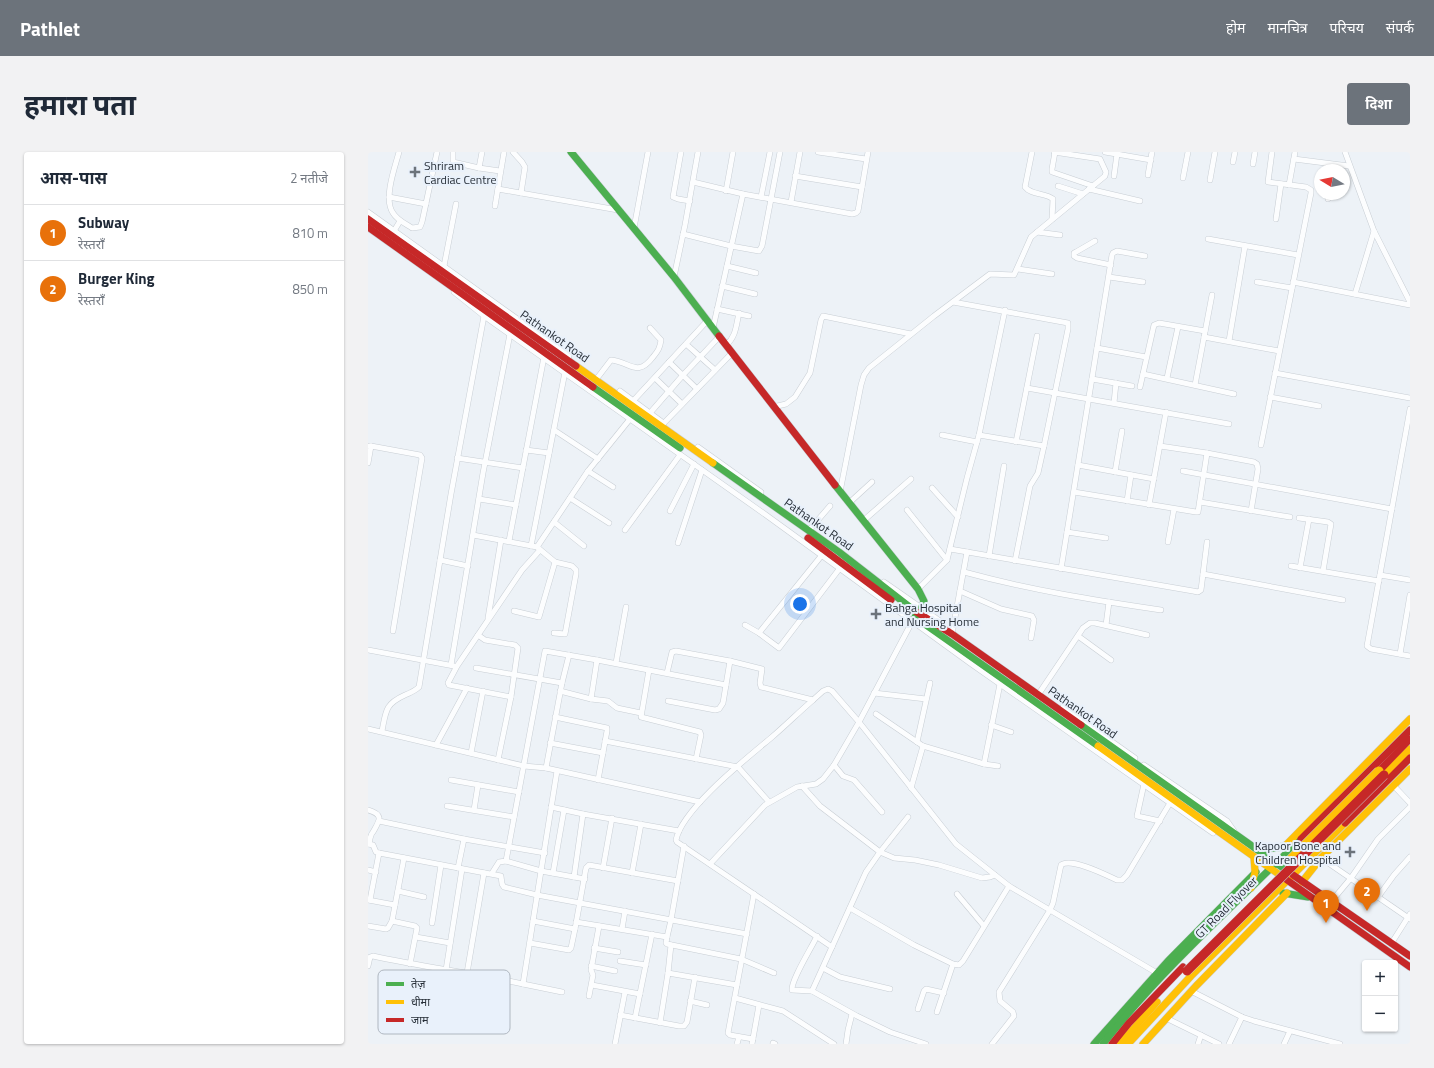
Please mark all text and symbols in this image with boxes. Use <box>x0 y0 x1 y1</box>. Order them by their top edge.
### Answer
text: Pathlet <box>20 14 80 43</box>
text: होम <box>1226 17 1245 38</box>
text: मानचित्र <box>1267 17 1308 38</box>
text: परिचय <box>1330 17 1364 38</box>
text: संपर्क <box>1386 17 1414 38</box>
text: हमारा पता <box>24 83 136 126</box>
button: दिशा <box>1347 83 1410 125</box>
place label: Shriram Cardiac Centre <box>424 156 497 189</box>
north arrow <box>1314 164 1350 200</box>
text: आस-पास <box>40 165 107 191</box>
marker: Shriram Cardiac Centre <box>409 166 421 178</box>
text: 2 नतीजे <box>290 168 328 188</box>
text: Subway <box>78 211 129 234</box>
text: 1 <box>49 223 57 243</box>
text: 810 m <box>292 223 328 243</box>
text: रेस्तराँ <box>78 234 104 254</box>
text: Burger King <box>78 267 155 290</box>
text: 2 <box>49 279 57 299</box>
text: 850 m <box>292 279 328 299</box>
text: रेस्तराँ <box>78 290 104 310</box>
street label: Pathankot Road <box>516 305 594 367</box>
street label: Pathankot Road <box>780 493 858 555</box>
your location <box>790 594 810 614</box>
place label: Bahga Hospital and Nursing Home <box>885 598 979 631</box>
marker: Bahga Hospital and Nursing Home <box>870 608 882 620</box>
street label: Pathankot Road <box>1044 681 1122 743</box>
place label: Kapoor Bone and Children Hospital <box>1255 836 1341 869</box>
marker: Kapoor Bone and Children Hospital <box>1344 846 1356 858</box>
street label: GT Road Flyover <box>1190 871 1262 943</box>
pin: 2 <box>1354 878 1380 911</box>
pin: 1 <box>1313 890 1339 923</box>
map controls <box>1362 960 1398 1032</box>
button: + <box>1362 960 1398 996</box>
legend <box>378 970 510 1034</box>
text: तेज़ <box>411 976 426 992</box>
text: धीमा <box>411 994 430 1010</box>
button: − <box>1362 996 1398 1032</box>
text: जाम <box>411 1012 429 1028</box>

